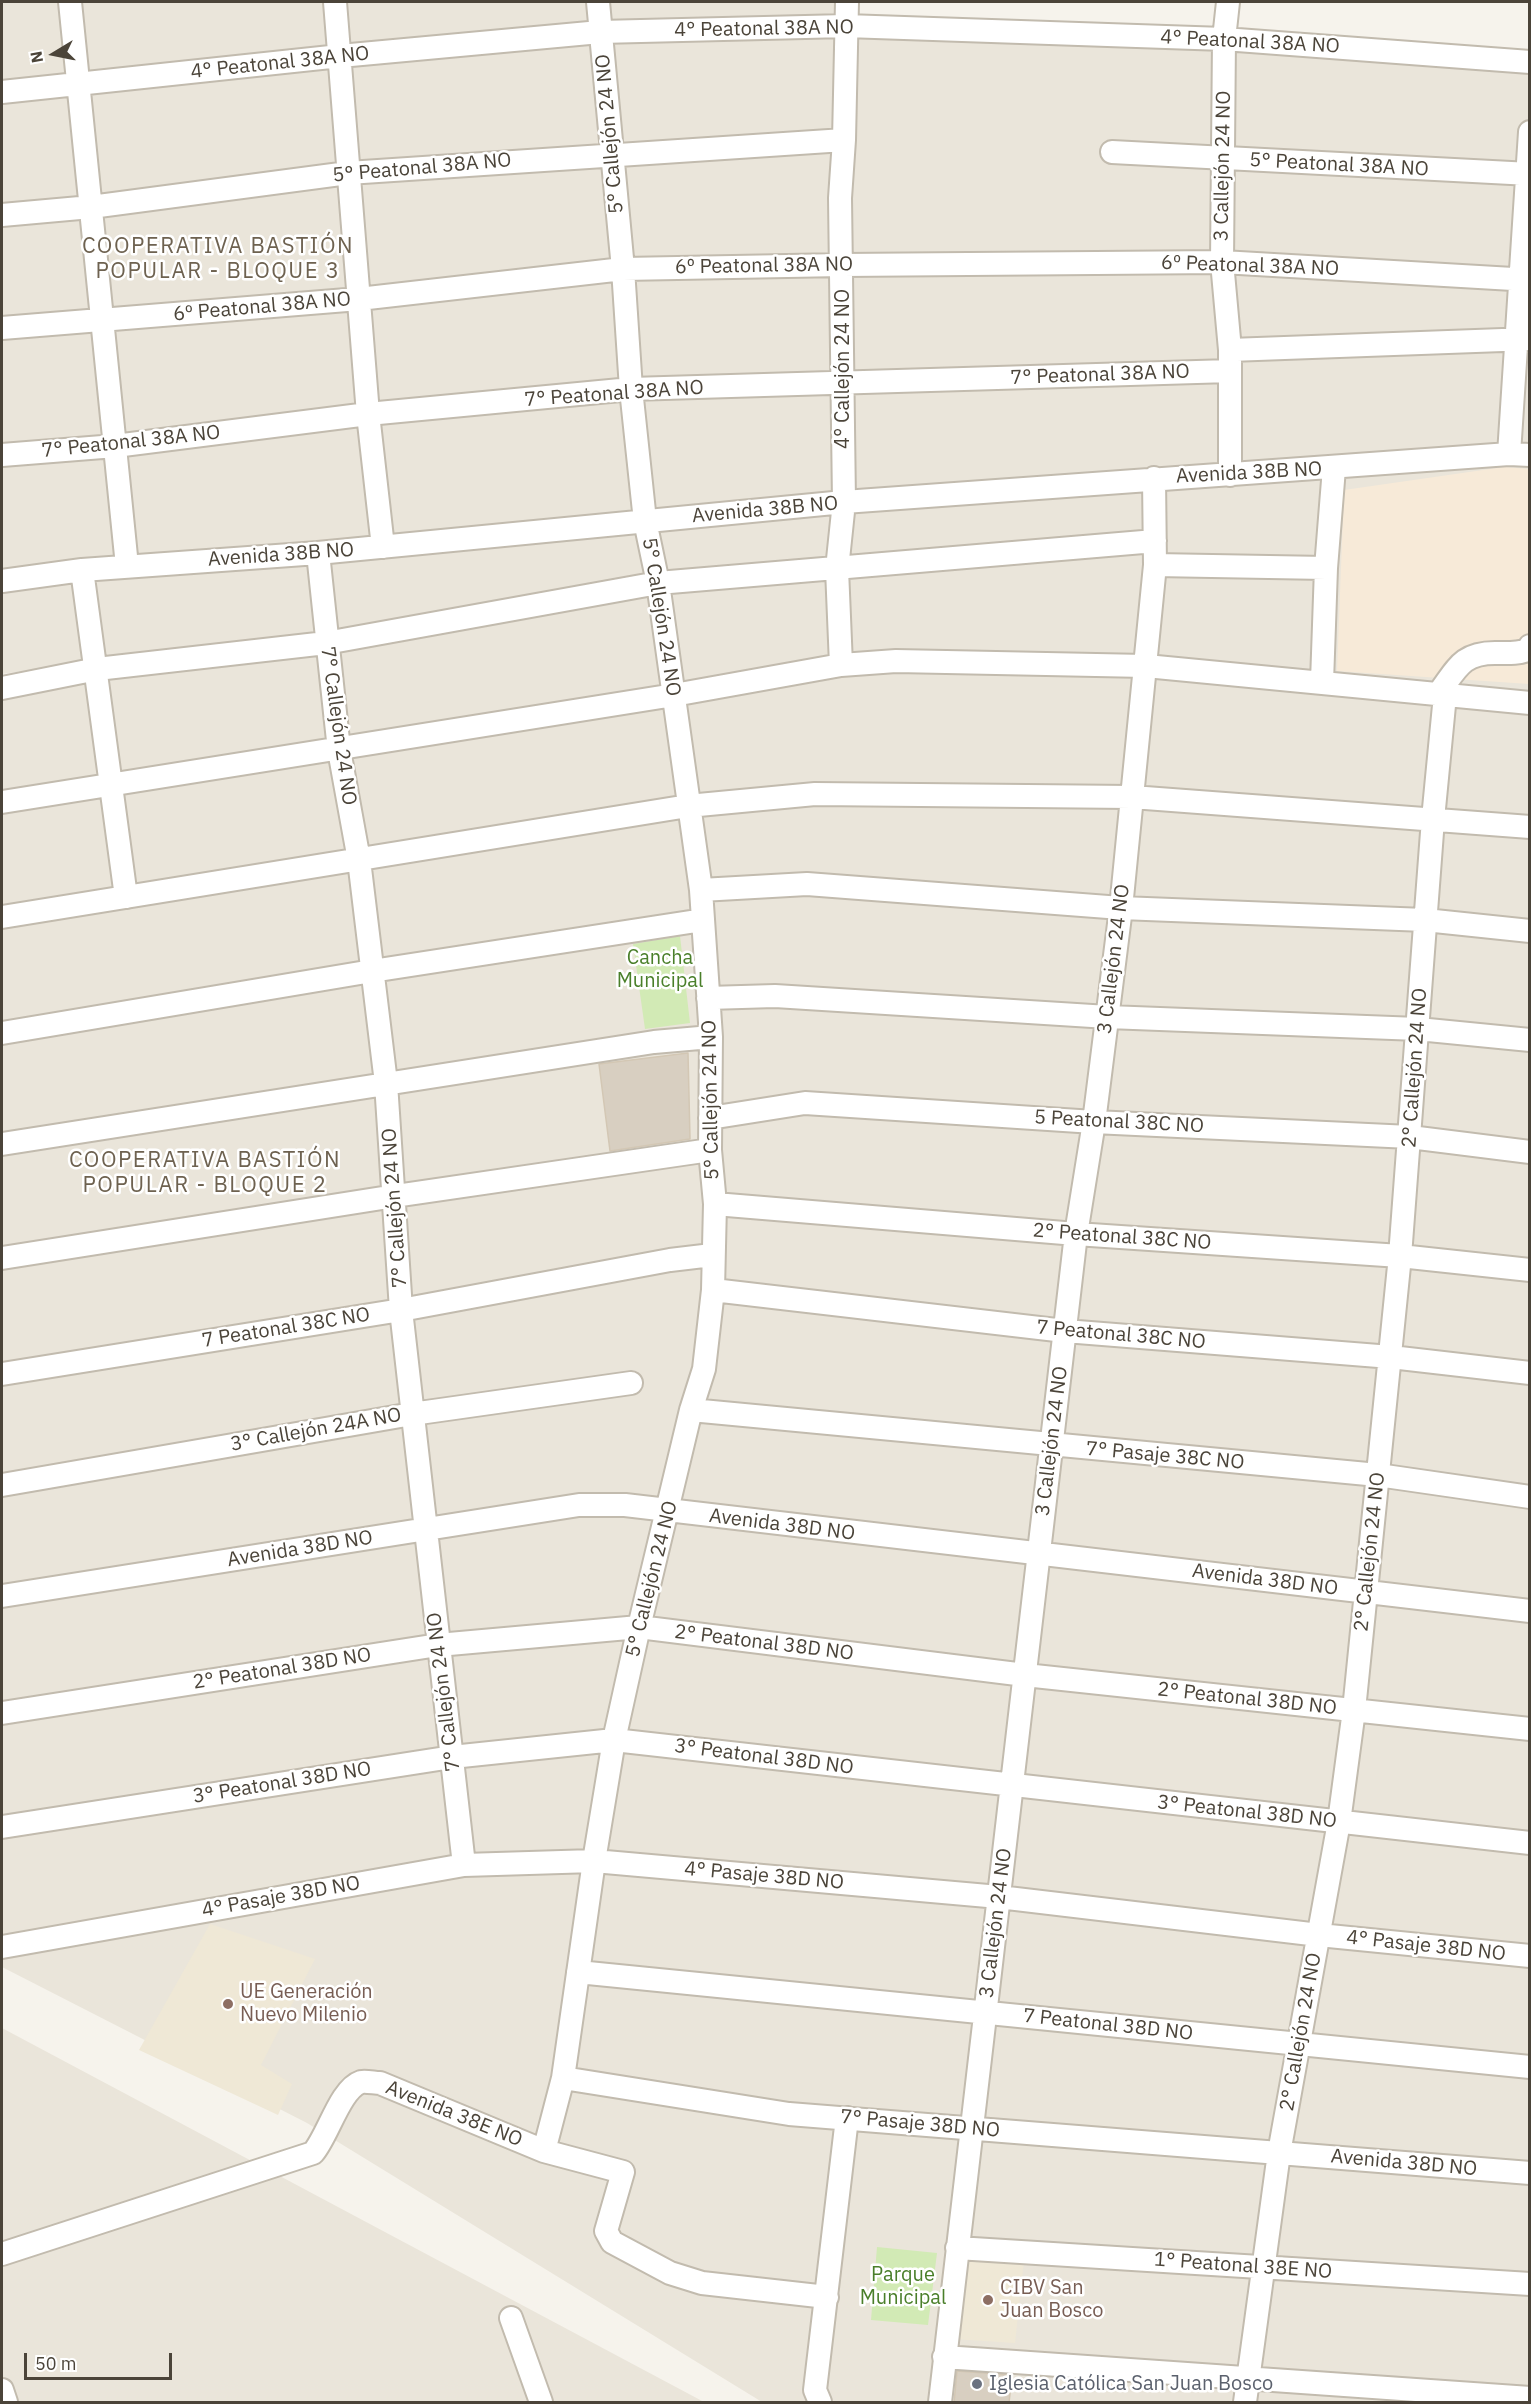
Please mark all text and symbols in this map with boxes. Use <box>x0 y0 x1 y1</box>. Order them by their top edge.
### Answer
street label: 4° Peatonal 38A NO <box>674 15 854 43</box>
north arrow <box>24 24 84 84</box>
street label: 4° Peatonal 38A NO <box>1160 25 1340 59</box>
street label: 4° Peatonal 38A NO <box>189 42 371 84</box>
text: N <box>25 50 47 65</box>
street label: 5° Callejón 24 NO <box>591 53 629 215</box>
street label: 3 Callejón 24 NO <box>1210 90 1236 242</box>
street label: 5° Peatonal 38A NO <box>331 148 513 188</box>
street label: 5° Peatonal 38A NO <box>1249 148 1429 182</box>
district label: COOPERATIVA BASTIÓN POPULAR - BLOQUE 3 <box>82 234 354 286</box>
street label: 6º Peatonal 38A NO <box>1161 251 1339 281</box>
street label: 6º Peatonal 38A NO <box>675 252 853 280</box>
street label: 6º Peatonal 38A NO <box>172 287 352 327</box>
street label: 4° Callejón 24 NO <box>831 289 855 449</box>
street label: 7° Peatonal 38A NO <box>1010 360 1190 390</box>
street label: 7° Peatonal 38A NO <box>524 376 704 412</box>
street label: 7° Peatonal 38A NO <box>40 421 222 463</box>
street label: Avenida 38B NO <box>1175 457 1323 489</box>
street label: Avenida 38B NO <box>691 492 839 528</box>
street label: 5° Callejón 24 NO <box>637 536 685 698</box>
street label: Avenida 38B NO <box>207 538 355 572</box>
street label: 7° Callejón 24 NO <box>315 645 361 807</box>
street label: 3 Callejón 24 NO <box>1093 883 1135 1035</box>
park label: Cancha Municipal <box>617 946 703 993</box>
street label: 2° Callejón 24 NO <box>1397 987 1433 1149</box>
street label: 5° Callejón 24 NO <box>698 1020 724 1180</box>
street label: 5 Peatonal 38C NO <box>1034 1106 1204 1138</box>
street label: 7° Callejón 24 NO <box>377 1127 413 1289</box>
district label: COOPERATIVA BASTIÓN POPULAR - BLOQUE 2 <box>69 1148 341 1200</box>
street label: 2° Peatonal 38C NO <box>1032 1219 1212 1255</box>
street label: 7 Peatonal 38C NO <box>200 1303 372 1353</box>
street label: 7 Peatonal 38C NO <box>1035 1316 1207 1354</box>
street label: 3 Callejón 24 NO <box>1031 1365 1073 1517</box>
street label: 3° Callejón 24A NO <box>229 1403 403 1457</box>
street label: 7° Pasaje 38C NO <box>1085 1437 1245 1475</box>
street label: 2° Callejón 24 NO <box>1350 1471 1390 1633</box>
street label: 5° Callejón 24 NO <box>621 1498 683 1660</box>
street label: Avenida 38D NO <box>708 1504 856 1546</box>
street label: Avenida 38D NO <box>226 1526 374 1572</box>
street label: Avenida 38D NO <box>1191 1559 1339 1601</box>
street label: 7° Callejón 24 NO <box>422 1611 466 1773</box>
street label: 2° Peatonal 38D NO <box>673 1620 855 1666</box>
street label: 2° Peatonal 38D NO <box>191 1643 373 1695</box>
street label: 2° Peatonal 38D NO <box>1156 1678 1338 1720</box>
street label: 3° Peatonal 38D NO <box>673 1734 855 1780</box>
street label: 3° Peatonal 38D NO <box>191 1757 373 1809</box>
street label: 3° Peatonal 38D NO <box>1156 1791 1338 1833</box>
street label: 3 Callejón 24 NO <box>975 1847 1017 1999</box>
street label: 4° Pasaje 38D NO <box>683 1857 845 1895</box>
street label: 4° Pasaje 38D NO <box>200 1871 362 1923</box>
street label: 4° Pasaje 38D NO <box>1345 1926 1507 1966</box>
street label: 2° Callejón 24 NO <box>1275 1951 1327 2113</box>
place label: UE Generación Nuevo Milenio <box>240 1980 373 2027</box>
marker: UE Generación Nuevo Milenio <box>221 1997 235 2011</box>
street label: 7 Peatonal 38D NO <box>1022 2004 1194 2046</box>
street label: Avenida 38E NO <box>382 2076 526 2152</box>
street label: 7° Pasaje 38D NO <box>839 2105 1001 2143</box>
street label: Avenida 38D NO <box>1330 2145 1478 2181</box>
street label: 1° Peatonal 38E NO <box>1153 2248 1333 2284</box>
park label: Parque Municipal <box>860 2263 946 2310</box>
place label: CIBV San Juan Bosco <box>1000 2276 1103 2323</box>
marker: CIBV San Juan Bosco <box>981 2293 995 2307</box>
scale bar <box>27 2341 176 2379</box>
text: 50 m <box>35 2352 77 2375</box>
place label: Iglesia Católica San Juan Bosco <box>989 2372 1273 2396</box>
marker: Iglesia Católica San Juan Bosco <box>970 2377 984 2391</box>

